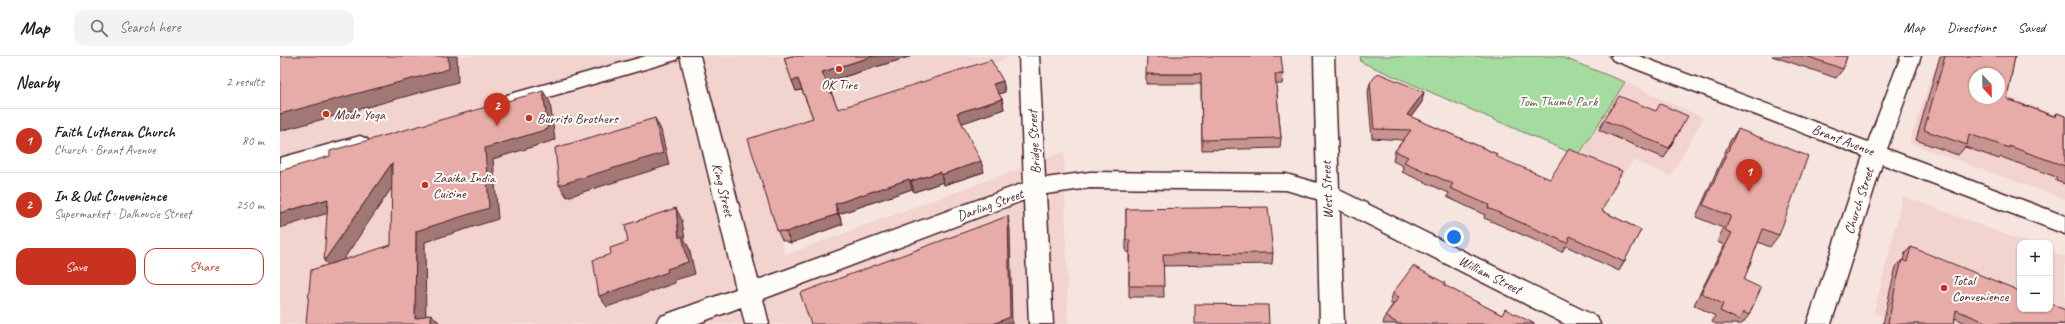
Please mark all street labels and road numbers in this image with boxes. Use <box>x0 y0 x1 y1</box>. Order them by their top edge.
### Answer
street label: Bridge Street <box>1024 107 1044 174</box>
street label: Brant Avenue <box>1810 120 1878 160</box>
street label: West Street <box>1317 159 1337 219</box>
street label: King Street <box>708 161 738 220</box>
street label: Church Street <box>1840 164 1878 236</box>
street label: Darling Street <box>955 185 1027 225</box>
street label: William Street <box>1456 252 1526 299</box>

